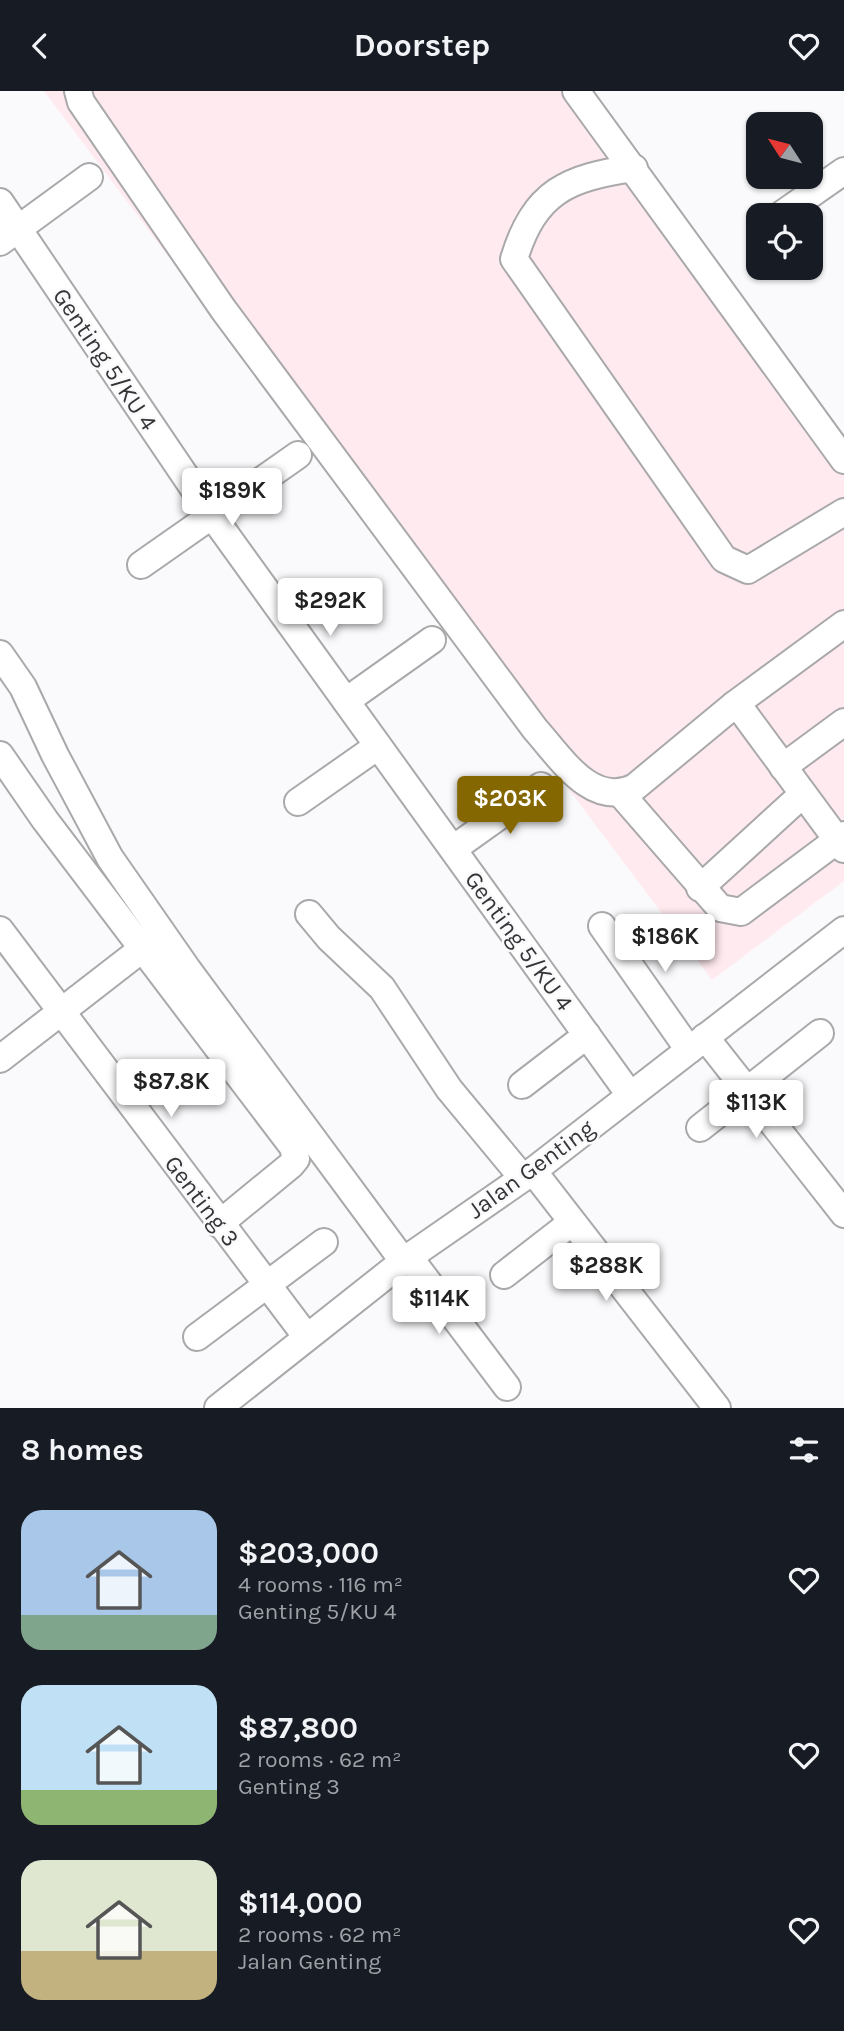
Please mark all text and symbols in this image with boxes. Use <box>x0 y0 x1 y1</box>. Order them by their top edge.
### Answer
icon: back <box>21 27 59 65</box>
text: Doorstep <box>354 27 490 64</box>
icon: heart <box>785 27 823 65</box>
north arrow <box>746 112 822 189</box>
map controls <box>746 112 823 280</box>
button: locate <box>746 203 823 280</box>
street label: Genting 5/KU 4 <box>47 283 163 435</box>
pin: $189K <box>183 469 281 528</box>
text: $189K <box>198 477 266 504</box>
pin: $292K <box>281 579 379 638</box>
text: $292K <box>294 587 366 614</box>
pin: $203K <box>461 777 559 836</box>
text: $203K <box>473 785 547 812</box>
street label: Genting 5/KU 4 <box>459 866 579 1016</box>
pin: $186K <box>616 915 714 974</box>
text: $186K <box>631 923 699 950</box>
pin: $87.8K <box>114 1059 228 1119</box>
text: $87.8K <box>132 1068 210 1095</box>
pin: $113K <box>707 1081 805 1140</box>
text: $113K <box>725 1089 787 1116</box>
street label: Jalan Genting <box>462 1113 600 1224</box>
street label: Genting 3 <box>159 1150 245 1252</box>
pin: $288K <box>557 1243 655 1303</box>
text: $288K <box>569 1252 643 1279</box>
pin: $114K <box>390 1277 488 1336</box>
text: $114K <box>409 1285 469 1312</box>
icon: filters <box>785 1431 823 1469</box>
text: 8 homes <box>21 1432 144 1468</box>
text: $203,000 <box>238 1535 379 1571</box>
icon: home <box>77 1538 161 1622</box>
icon: heart <box>785 1561 823 1599</box>
text: 4 rooms · 116 m² <box>238 1571 403 1598</box>
text: Genting 5/KU 4 <box>238 1598 397 1625</box>
text: $87,800 <box>238 1710 358 1746</box>
icon: home <box>77 1713 161 1797</box>
icon: heart <box>785 1736 823 1774</box>
text: 2 rooms · 62 m² <box>238 1746 402 1773</box>
text: Genting 3 <box>238 1773 340 1800</box>
text: $114,000 <box>238 1885 362 1921</box>
icon: home <box>77 1888 161 1972</box>
icon: heart <box>785 1911 823 1949</box>
text: 2 rooms · 62 m² <box>238 1921 402 1948</box>
text: Jalan Genting <box>238 1948 381 1975</box>

